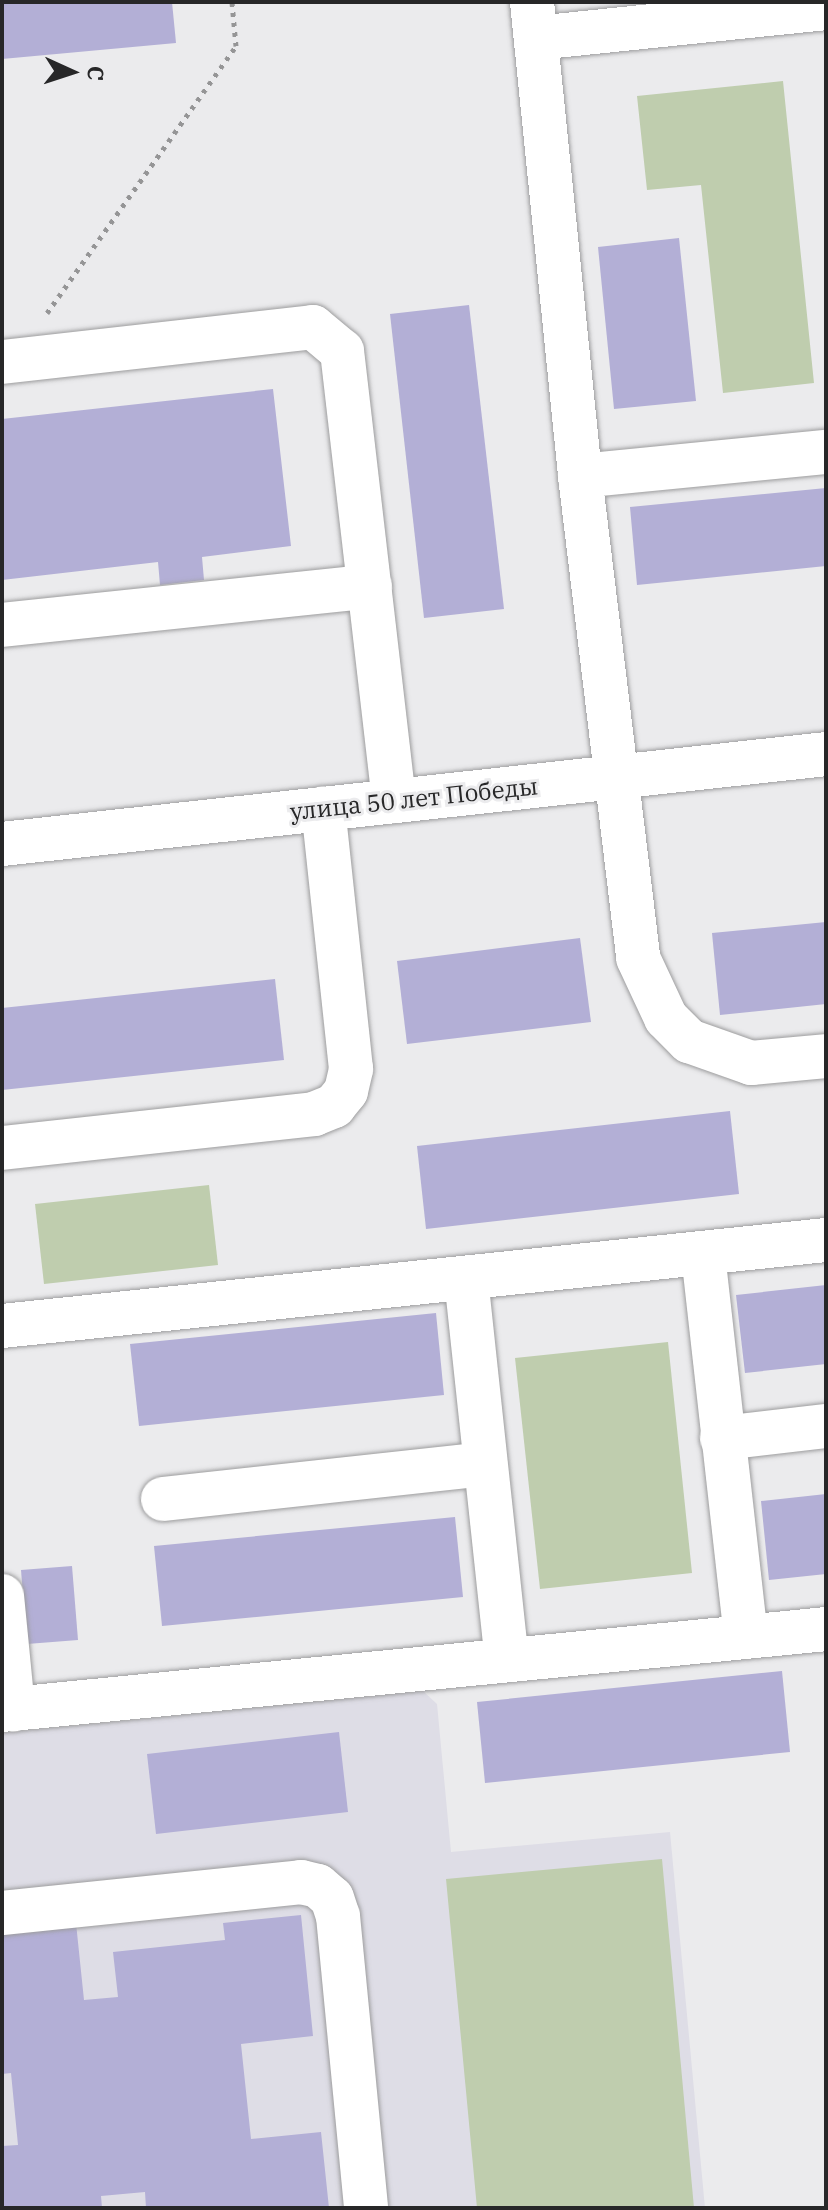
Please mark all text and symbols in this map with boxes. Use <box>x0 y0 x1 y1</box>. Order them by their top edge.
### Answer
north arrow <box>32 32 112 112</box>
text: С <box>82 65 111 81</box>
street label: улица 50 лет Победы <box>289 772 539 826</box>

